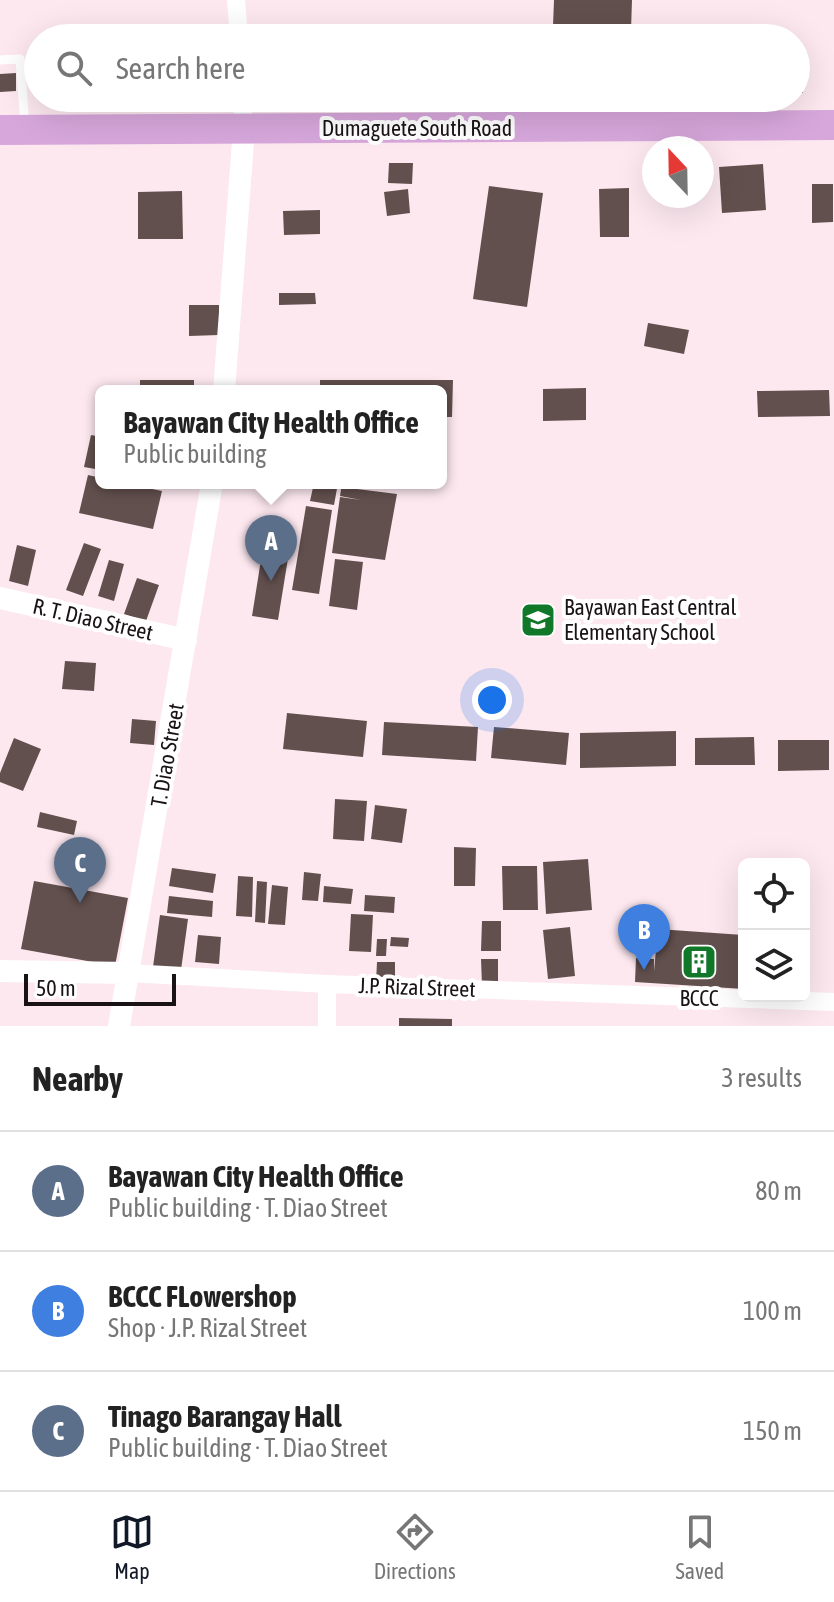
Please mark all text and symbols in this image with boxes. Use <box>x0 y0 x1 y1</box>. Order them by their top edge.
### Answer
search box <box>24 24 810 112</box>
icon: search <box>52 46 96 90</box>
text: Search here <box>116 51 245 85</box>
street label: Dumaguete South Road <box>322 115 512 141</box>
north arrow <box>642 136 714 208</box>
popup <box>95 385 447 489</box>
text: Bayawan City Health Office <box>123 405 419 439</box>
text: Public building <box>123 439 266 469</box>
pin: A <box>245 515 297 581</box>
street label: R. T. Diao Street <box>30 593 156 645</box>
place label: Bayawan East Central Elementary School <box>564 594 736 645</box>
school or university icon: Bayawan East Central Elementary School <box>519 601 557 639</box>
your location <box>472 680 512 720</box>
street label: T. Diao Street <box>145 701 189 809</box>
pin: C <box>54 837 106 903</box>
map controls <box>738 858 810 1002</box>
button: locate <box>738 858 810 930</box>
pin: B <box>618 904 670 970</box>
button: layers <box>738 930 810 1002</box>
building icon: BCCC <box>680 943 718 981</box>
scale bar <box>24 970 176 1006</box>
street label: J.P. Rizal Street <box>358 972 476 1002</box>
text: 50 m <box>36 975 76 1001</box>
place label: BCCC <box>679 985 719 1011</box>
text: Nearby <box>32 1059 123 1098</box>
text: 3 results <box>721 1063 802 1093</box>
text: Bayawan City Health Office <box>108 1159 404 1193</box>
text: A <box>52 1176 64 1206</box>
text: 80 m <box>755 1176 802 1206</box>
text: Public building · T. Diao Street <box>108 1193 388 1223</box>
text: BCCC FLowershop <box>108 1279 297 1313</box>
text: B <box>52 1296 64 1326</box>
text: 100 m <box>743 1296 802 1326</box>
text: Shop · J.P. Rizal Street <box>108 1313 307 1343</box>
text: Tinago Barangay Hall <box>108 1399 341 1433</box>
text: C <box>52 1416 64 1446</box>
text: 150 m <box>743 1416 802 1446</box>
text: Public building · T. Diao Street <box>108 1433 388 1463</box>
tab: Map <box>110 1510 154 1584</box>
tab: Directions <box>374 1510 456 1584</box>
tab: Saved <box>675 1510 724 1584</box>

